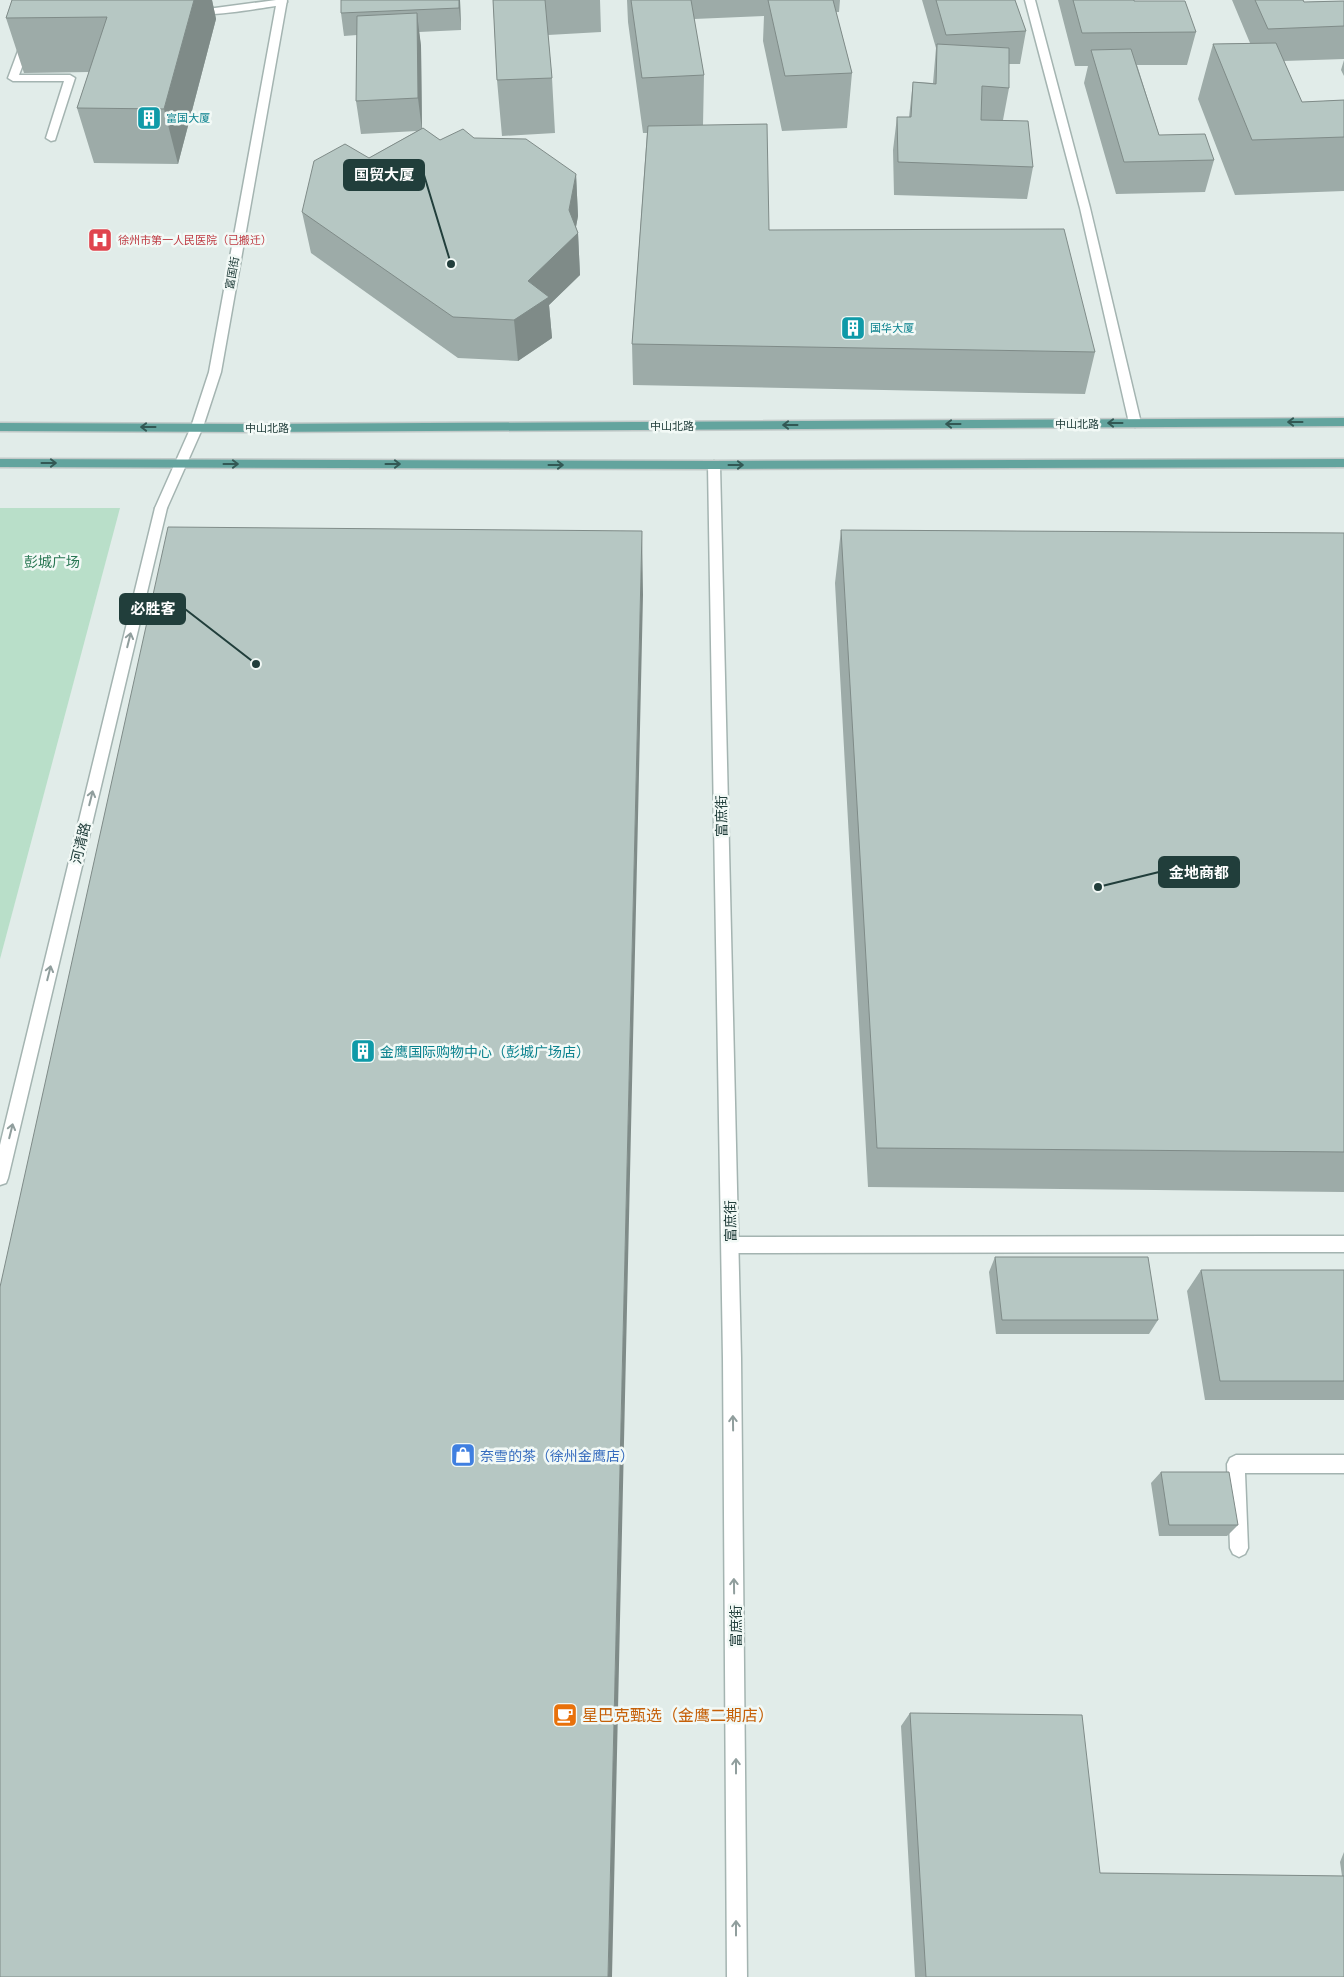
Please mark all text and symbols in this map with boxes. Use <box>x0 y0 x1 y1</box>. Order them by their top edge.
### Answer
building icon: 富国大厦 <box>136 105 162 131</box>
place label: 富国大厦 <box>166 110 210 126</box>
callout: 国贸大厦 <box>344 160 424 190</box>
text: 国贸大厦 <box>354 163 414 186</box>
hospital icon: 徐州市第一人民医院（已搬迁） <box>87 227 113 253</box>
place label: 徐州市第一人民医院（已搬迁） <box>118 232 272 248</box>
street label: 富国街 <box>221 255 243 291</box>
building icon: 国华大厦 <box>840 315 866 341</box>
place label: 国华大厦 <box>870 320 914 336</box>
street label: 中山北路 <box>1055 416 1099 432</box>
one-way arrow <box>1288 417 1304 427</box>
street label: 中山北路 <box>650 418 694 434</box>
one-way arrow <box>1108 418 1124 428</box>
one-way arrow <box>945 419 962 429</box>
street label: 中山北路 <box>245 420 289 436</box>
one-way arrow <box>783 420 799 430</box>
one-way arrow <box>141 422 157 432</box>
one-way arrow <box>40 458 56 468</box>
one-way arrow <box>222 459 238 469</box>
one-way arrow <box>384 459 401 469</box>
one-way arrow <box>547 460 563 470</box>
one-way arrow <box>727 460 743 470</box>
park label: 彭城广场 <box>24 551 80 572</box>
callout: 必胜客 <box>120 594 185 624</box>
text: 必胜客 <box>130 597 176 620</box>
one-way arrow <box>125 632 134 648</box>
one-way arrow <box>87 790 96 806</box>
street label: 富庶街 <box>710 795 732 837</box>
street label: 河清路 <box>65 820 95 866</box>
callout: 金地商都 <box>1159 857 1239 887</box>
text: 金地商都 <box>1169 861 1229 884</box>
one-way arrow <box>45 965 54 981</box>
building icon: 金鹰国际购物中心（彭城广场店） <box>350 1038 376 1064</box>
place label: 金鹰国际购物中心（彭城广场店） <box>380 1041 590 1062</box>
one-way arrow <box>7 1123 16 1139</box>
street label: 富庶街 <box>719 1200 741 1242</box>
one-way arrow <box>728 1416 738 1432</box>
shop icon: 奈雪的茶（徐州金鹰店） <box>450 1442 476 1468</box>
place label: 奈雪的茶（徐州金鹰店） <box>480 1445 634 1466</box>
one-way arrow <box>729 1578 739 1594</box>
street label: 富庶街 <box>725 1605 746 1647</box>
cafe icon: 星巴克甄选（金鹰二期店） <box>552 1702 578 1728</box>
place label: 星巴克甄选（金鹰二期店） <box>582 1703 774 1727</box>
one-way arrow <box>731 1758 740 1774</box>
one-way arrow <box>732 1921 741 1937</box>

